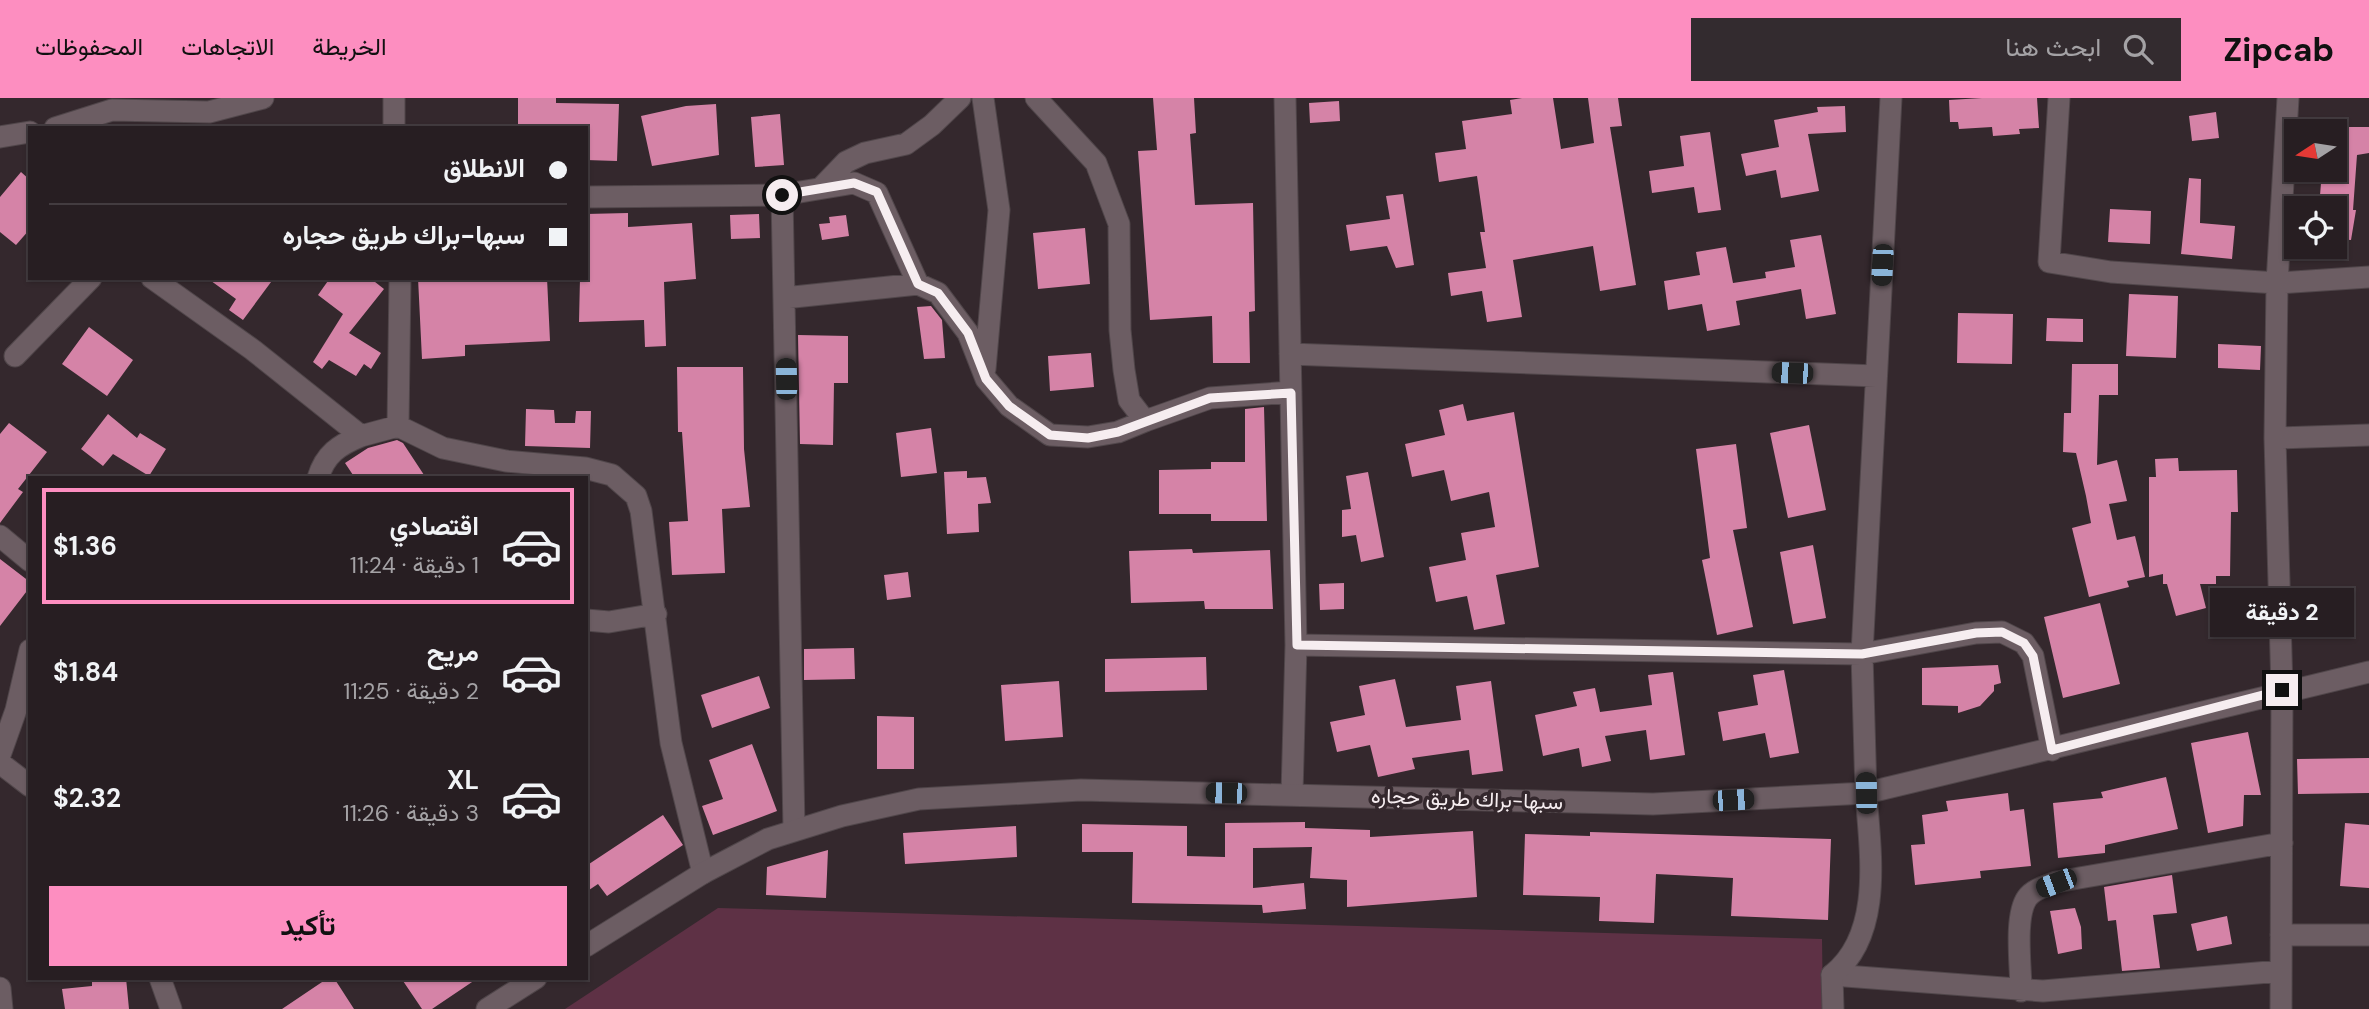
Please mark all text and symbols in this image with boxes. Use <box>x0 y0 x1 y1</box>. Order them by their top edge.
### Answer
search box <box>1691 18 2181 81</box>
text: Zipcab <box>2223 28 2334 71</box>
text: ابحث هنا <box>2005 30 2101 64</box>
icon: search <box>2119 30 2157 68</box>
text: المحفوظات <box>35 31 143 62</box>
text: الاتجاهات <box>181 31 274 62</box>
text: الخريطة <box>312 31 387 62</box>
north arrow <box>2284 119 2347 182</box>
map controls <box>2284 119 2347 259</box>
text: الانطلاق <box>443 151 525 185</box>
route start <box>766 179 798 211</box>
button: locate <box>2284 196 2347 259</box>
text: سبها-براك طريق حجاره <box>283 218 525 252</box>
car <box>1871 243 1894 287</box>
car <box>776 358 797 400</box>
car <box>1771 362 1814 384</box>
text: اقتصادي <box>390 509 479 543</box>
icon: car <box>500 515 563 578</box>
text: $1.36 <box>53 529 117 563</box>
text: 1 دقيقة · 11:24 <box>350 550 479 580</box>
callout: 2 دقيقة <box>2210 588 2354 638</box>
text: 2 دقيقة <box>2246 597 2318 627</box>
text: مريح <box>427 635 479 669</box>
icon: car <box>500 641 563 704</box>
text: $1.84 <box>53 655 118 689</box>
route end <box>2266 674 2298 706</box>
text: 2 دقيقة · 11:25 <box>343 676 479 706</box>
text: XL <box>447 763 479 797</box>
icon: car <box>500 767 563 830</box>
car <box>1856 772 1877 814</box>
text: $2.32 <box>53 781 121 815</box>
car <box>1205 782 1248 804</box>
street label: سبها-براك طريق حجاره <box>1370 782 1564 816</box>
car <box>1712 788 1755 812</box>
text: 3 دقيقة · 11:26 <box>343 798 479 828</box>
car <box>2033 866 2080 900</box>
button: تأكيد <box>49 886 567 966</box>

